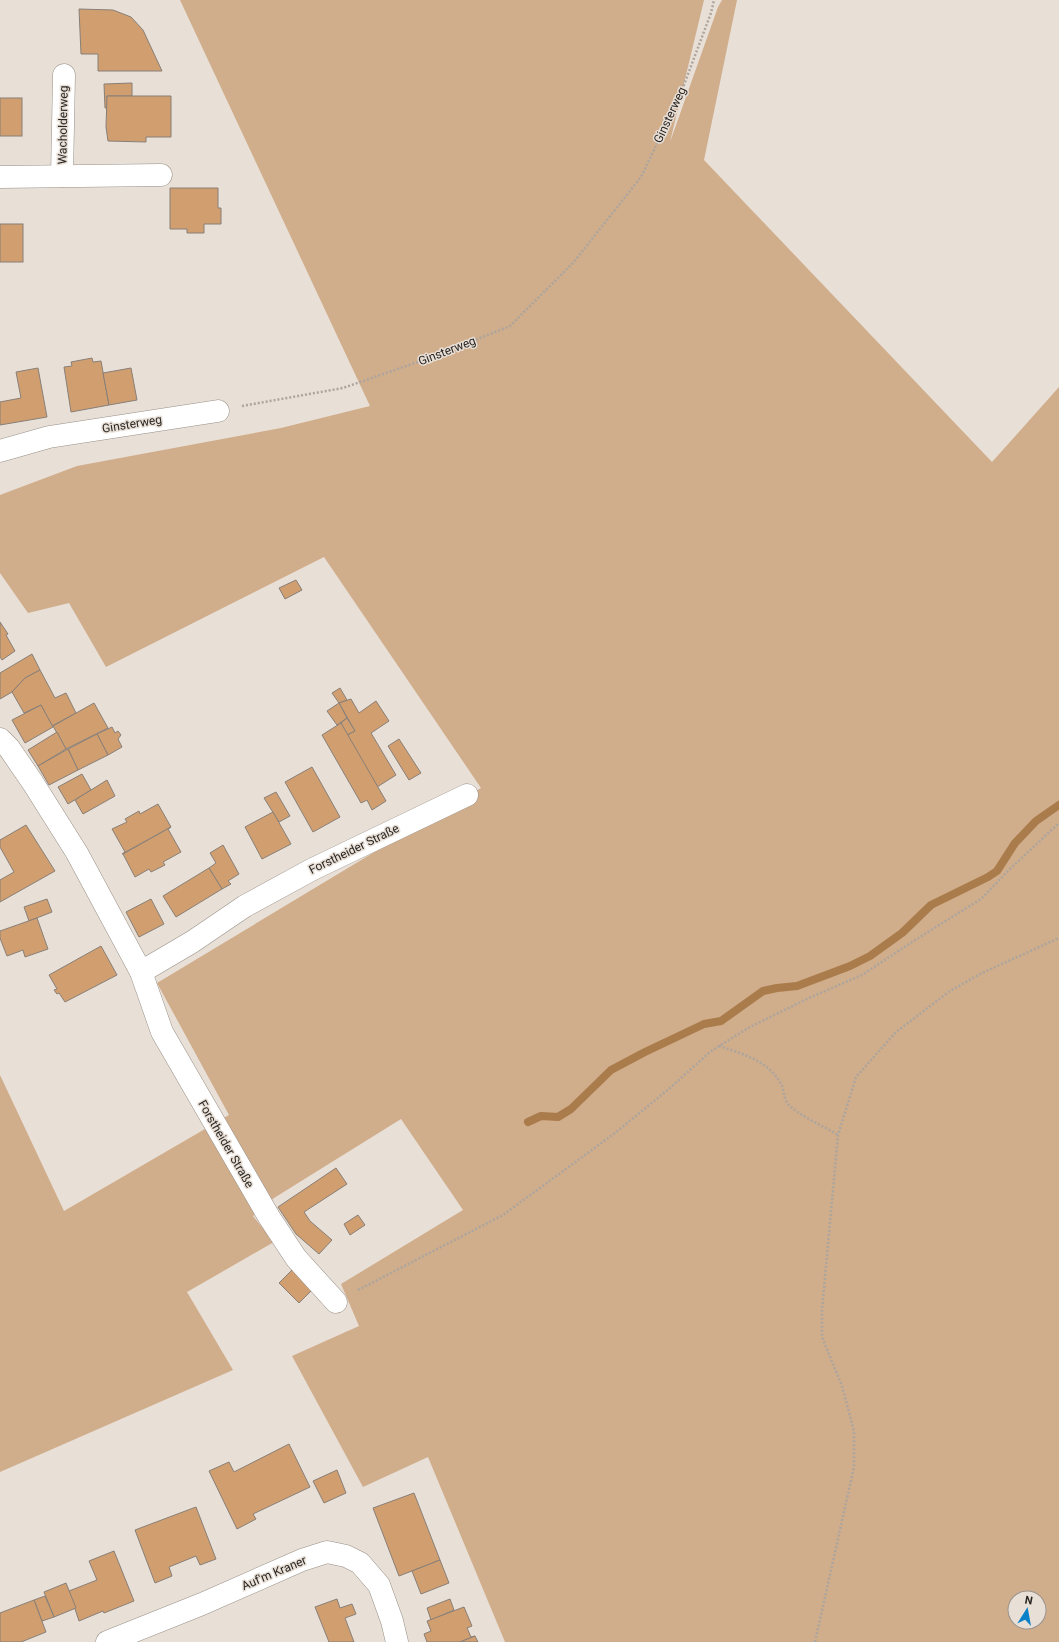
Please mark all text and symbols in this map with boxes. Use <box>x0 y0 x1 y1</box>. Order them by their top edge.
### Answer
street label: Wacholderweg <box>55 85 71 165</box>
street label: Ginsterweg <box>651 85 689 145</box>
street label: Ginsterweg <box>416 334 478 368</box>
street label: Ginsterweg <box>101 412 163 436</box>
street label: Forstheider Straße <box>307 821 401 877</box>
street label: Forstheider Straße <box>195 1098 257 1190</box>
street label: Auf'm Kraner <box>239 1553 309 1593</box>
north arrow <box>1007 1590 1047 1630</box>
text: N <box>1024 1594 1034 1608</box>

